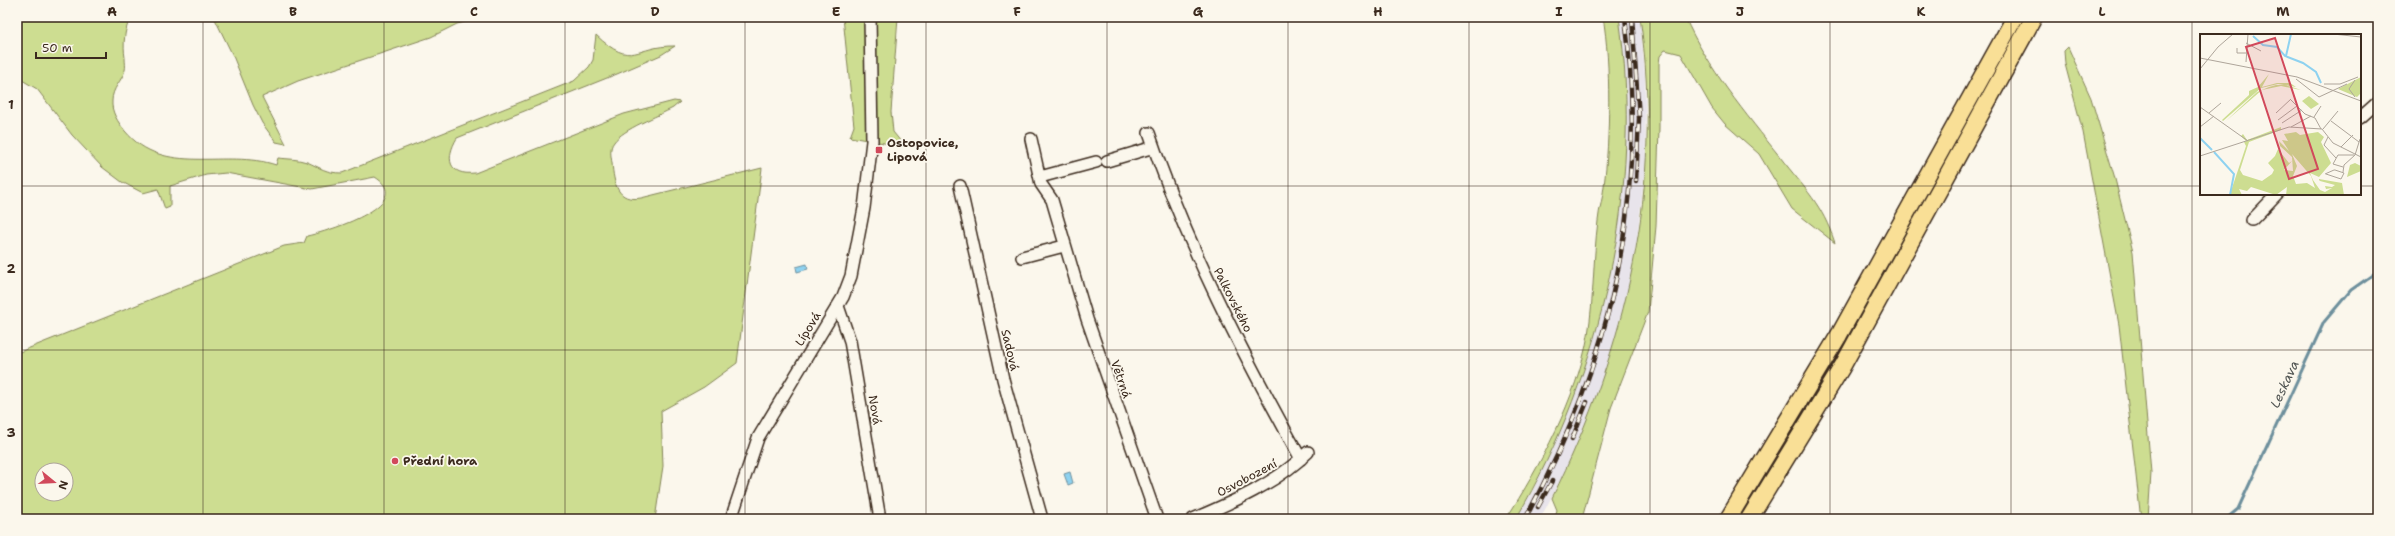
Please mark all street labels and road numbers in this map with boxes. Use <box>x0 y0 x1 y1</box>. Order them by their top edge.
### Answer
street label: Palkovského <box>1210 265 1256 335</box>
street label: Lípová <box>792 308 825 349</box>
street label: Sadová <box>997 328 1023 373</box>
street label: Větrná <box>1107 358 1135 401</box>
street label: Nová <box>865 394 886 427</box>
street label: Osvobození <box>1214 455 1280 501</box>

